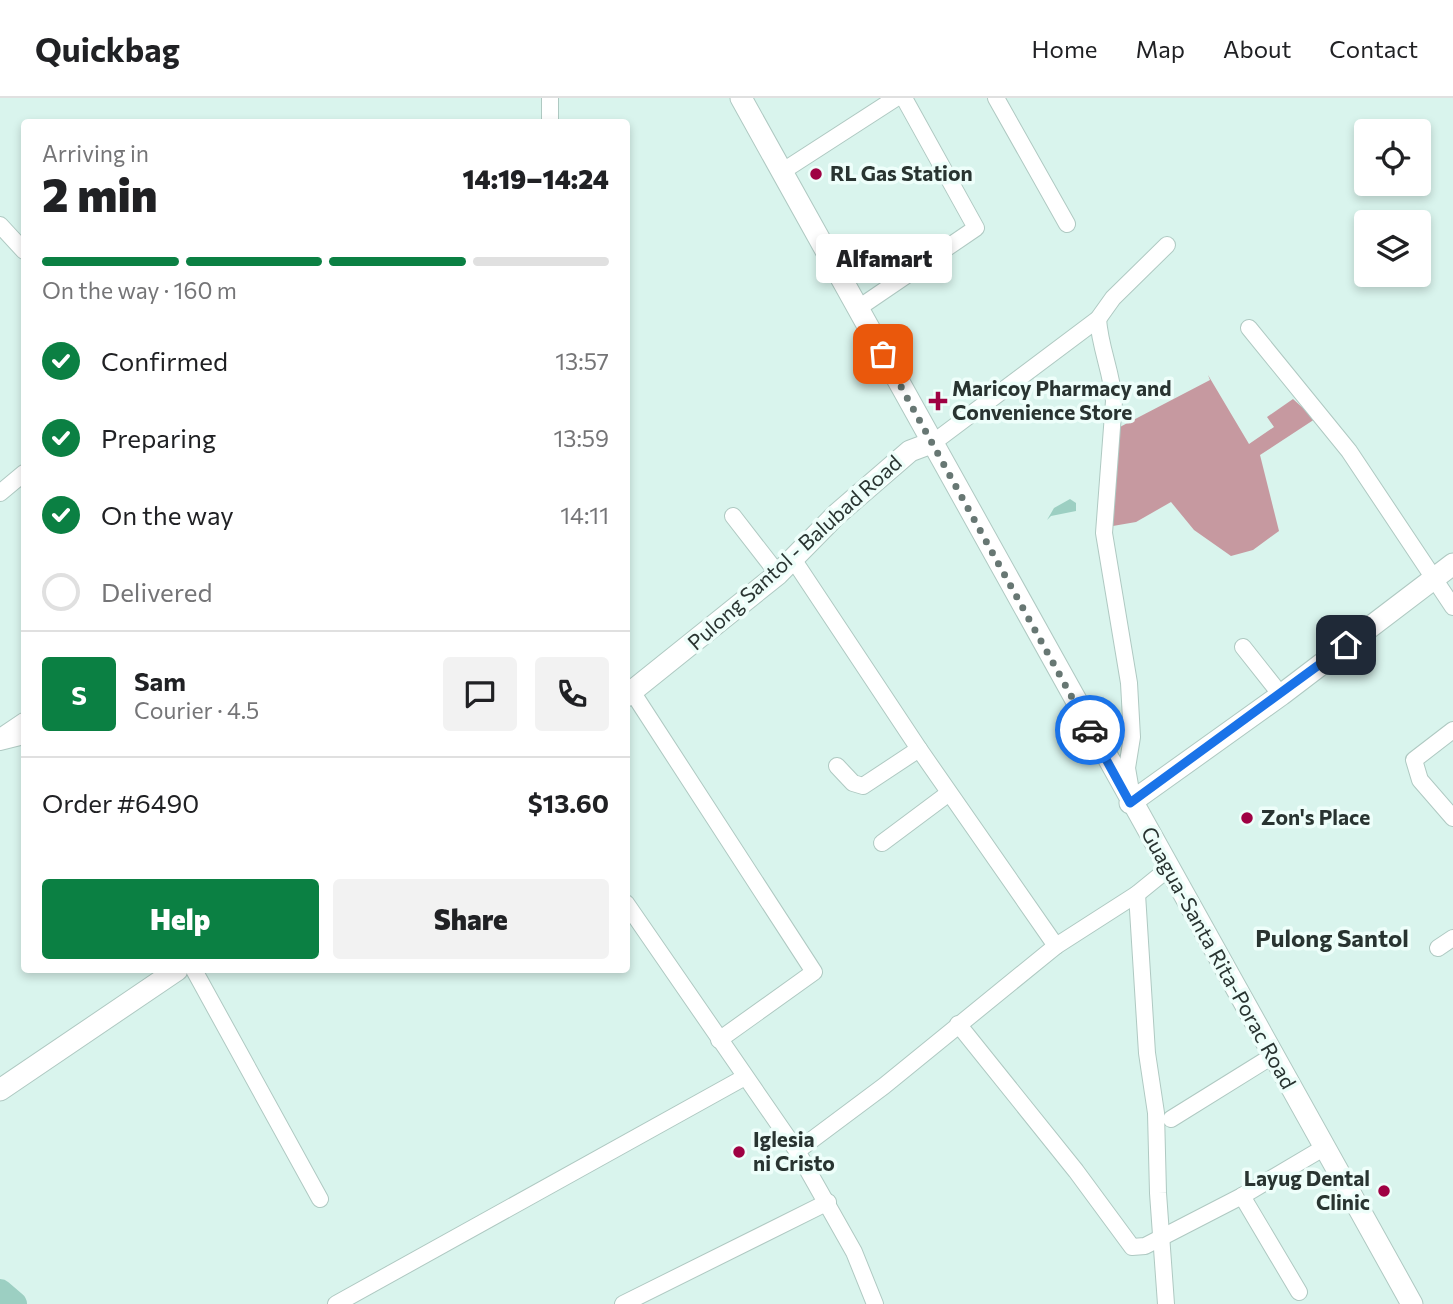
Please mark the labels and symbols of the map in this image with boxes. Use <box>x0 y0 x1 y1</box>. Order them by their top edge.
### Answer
place label: RL Gas Station <box>830 160 973 185</box>
marker: RL Gas Station <box>808 166 824 182</box>
callout: Alfamart <box>815 235 951 284</box>
pin <box>853 324 913 384</box>
place label: Maricoy Pharmacy and Convenience Store <box>952 375 1172 424</box>
marker: Maricoy Pharmacy and Convenience Store <box>930 393 946 409</box>
street label: Pulong Santol - Balubad Road <box>682 449 906 655</box>
pin <box>1316 615 1376 675</box>
courier <box>1055 695 1125 765</box>
place label: Zon's Place <box>1261 804 1370 829</box>
marker: Zon's Place <box>1239 810 1255 826</box>
street label: Guagua-Santa Rita-Porac Road <box>1137 822 1302 1093</box>
district label: Pulong Santol <box>1255 923 1409 952</box>
place label: Iglesia ni Cristo <box>753 1126 835 1175</box>
marker: Iglesia ni Cristo <box>731 1144 747 1160</box>
place label: Layug Dental Clinic <box>1244 1165 1370 1214</box>
marker: Layug Dental Clinic <box>1376 1183 1392 1199</box>

